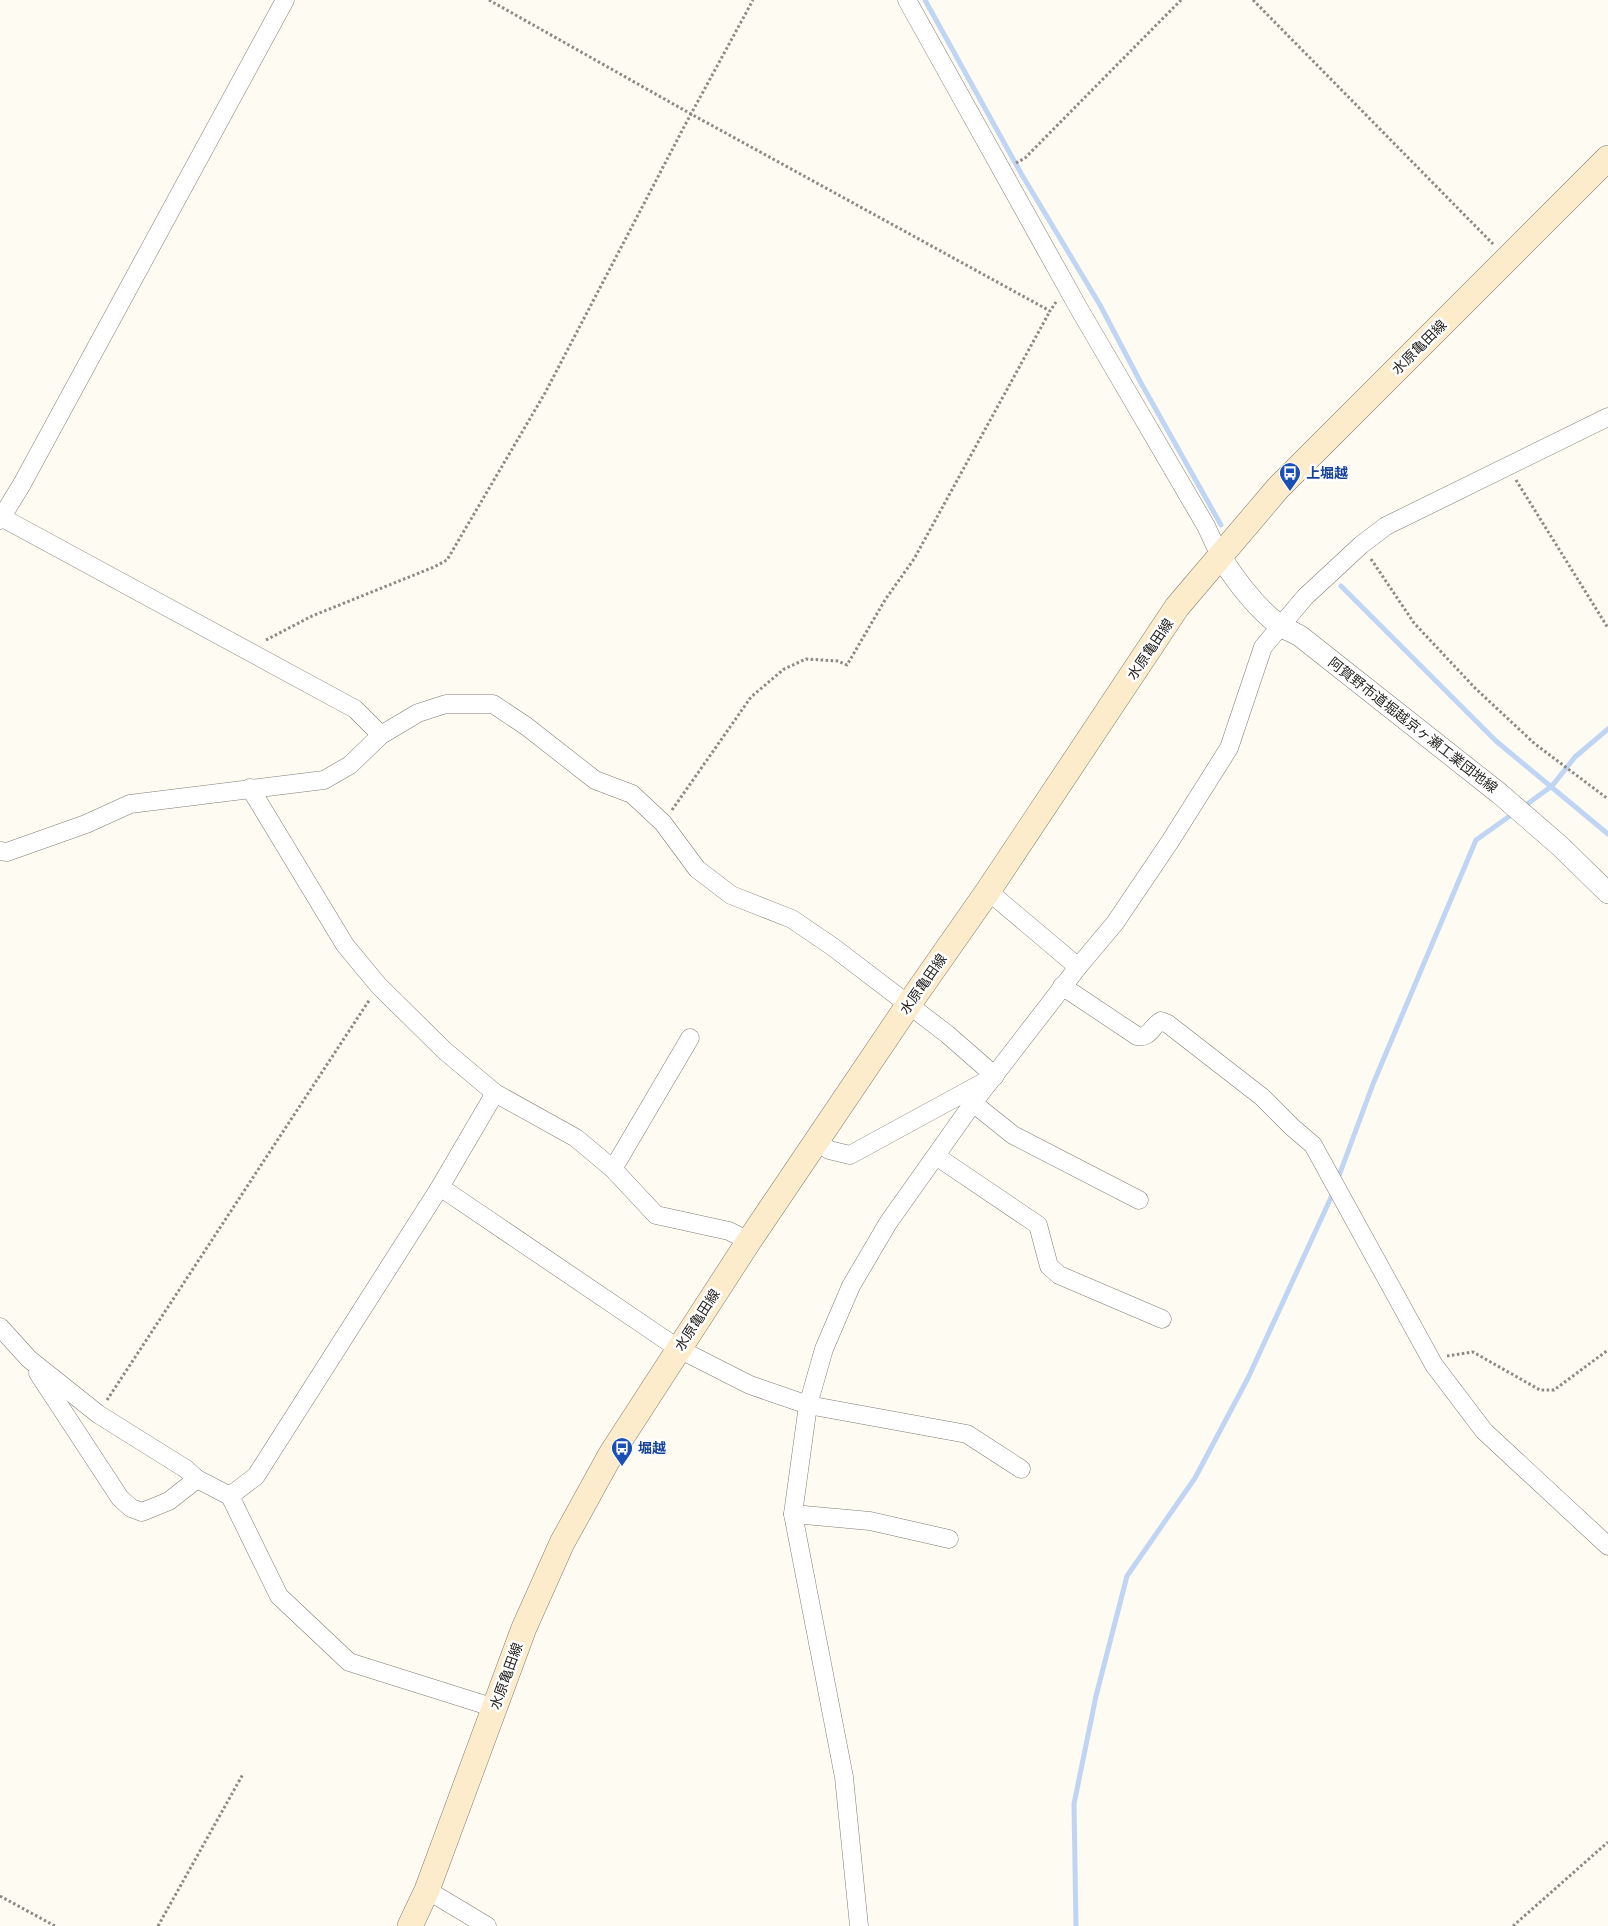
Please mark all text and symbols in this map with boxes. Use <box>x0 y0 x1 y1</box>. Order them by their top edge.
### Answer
street label: 水原亀田線 <box>1388 316 1450 378</box>
bus stop icon: 上堀越 <box>1278 461 1302 492</box>
place label: 上堀越 <box>1306 464 1348 482</box>
street label: 水原亀田線 <box>1123 615 1177 683</box>
street label: 阿賀野市道堀越京ヶ瀬工業団地線 <box>1325 653 1501 797</box>
street label: 水原亀田線 <box>896 950 950 1018</box>
street label: 水原亀田線 <box>670 1286 724 1354</box>
bus stop icon: 堀越 <box>610 1436 634 1467</box>
place label: 堀越 <box>638 1439 666 1457</box>
street label: 水原亀田線 <box>486 1640 526 1712</box>

